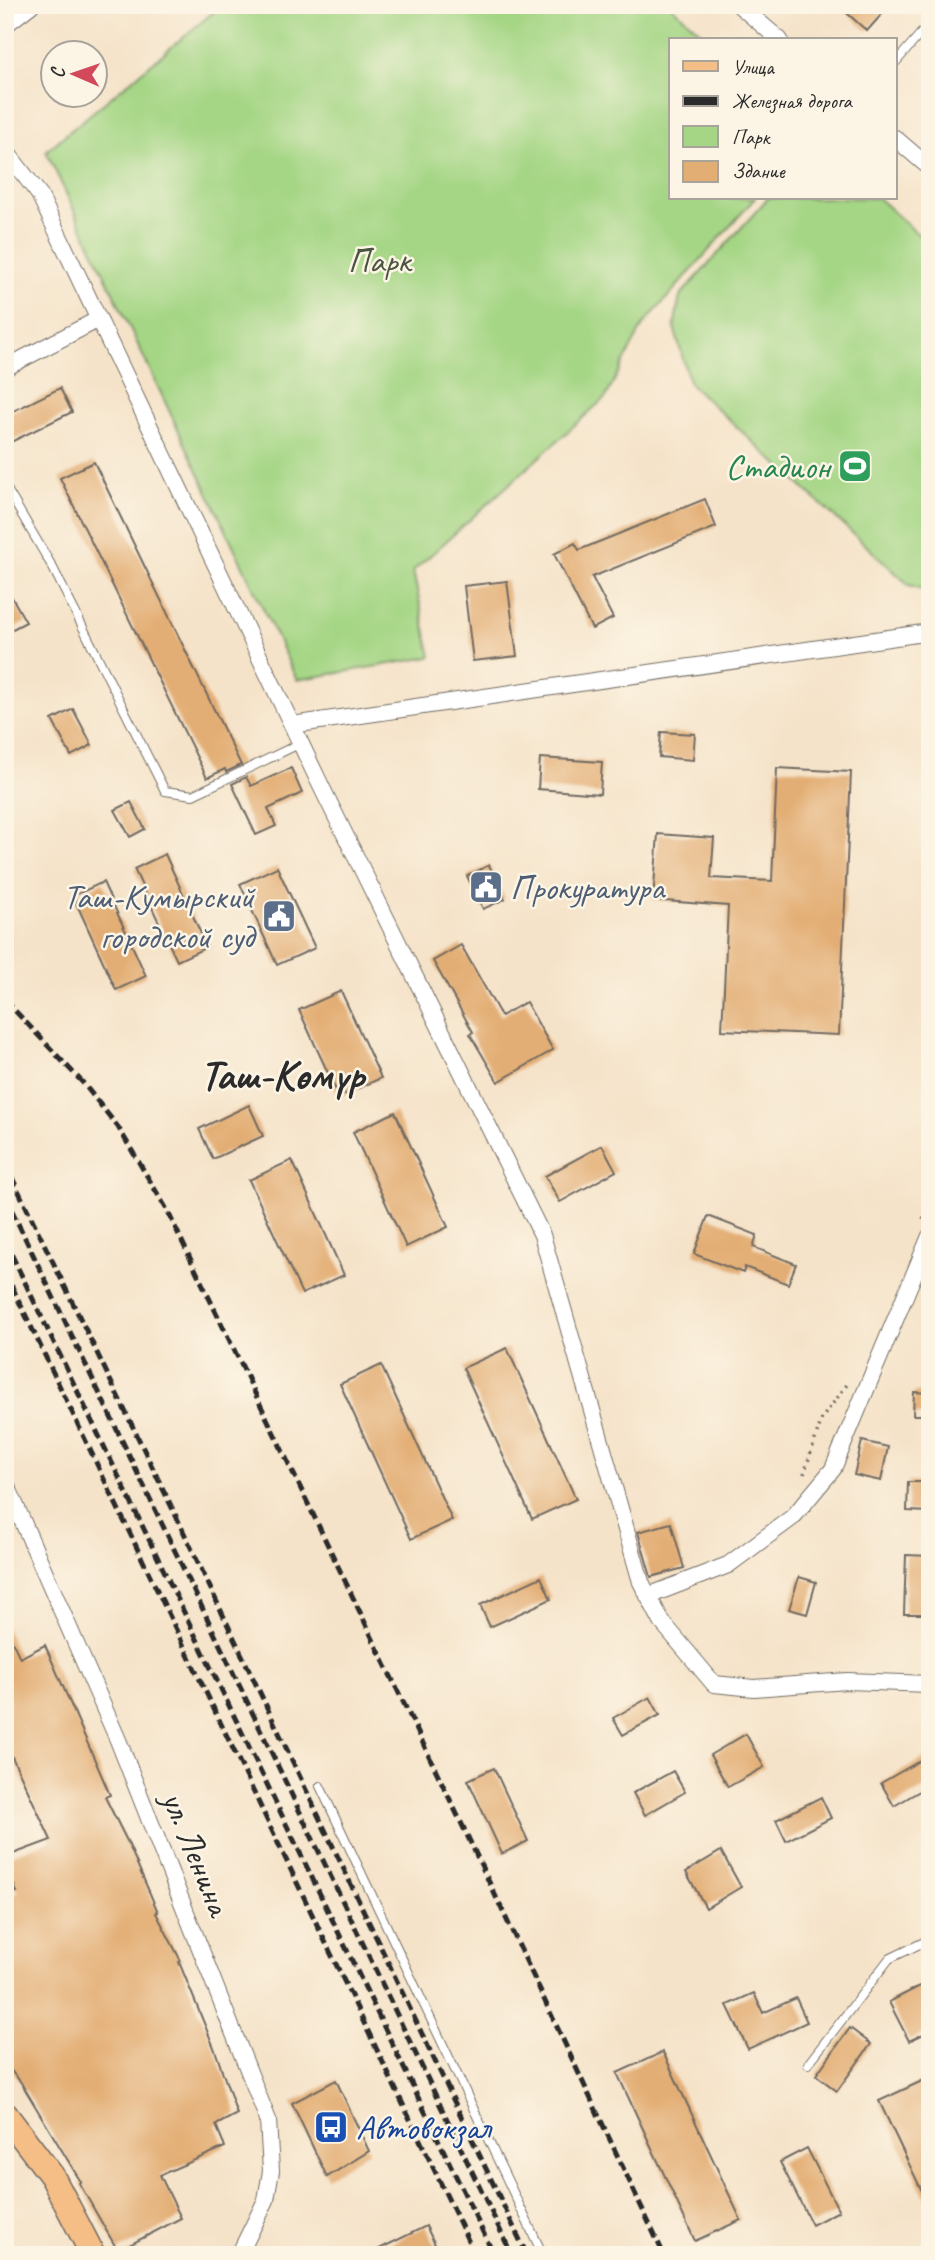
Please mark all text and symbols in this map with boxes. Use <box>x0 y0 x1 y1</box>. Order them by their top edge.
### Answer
north arrow <box>38 38 108 108</box>
legend <box>669 38 897 200</box>
text: Улица <box>732 54 775 80</box>
text: С <box>46 66 70 79</box>
text: Железная дорога <box>732 88 853 114</box>
text: Парк <box>732 124 772 150</box>
text: Здание <box>732 158 786 184</box>
park label: Парк <box>348 238 413 283</box>
place label: Стадион <box>725 444 833 489</box>
sports icon: Стадион <box>836 447 874 485</box>
place label: Прокуратура <box>510 865 666 910</box>
public building icon: Прокуратура <box>467 868 505 906</box>
place label: Таш-Кумырский городской суд <box>63 874 257 959</box>
public building icon: Таш-Кумырский городской суд <box>260 897 298 935</box>
district label: Таш-Көмүр <box>200 1049 367 1102</box>
street label: ул. Ленина <box>151 1783 243 1924</box>
place label: Автовокзал <box>356 2105 493 2150</box>
bus stop icon: Автовокзал <box>312 2108 350 2146</box>

